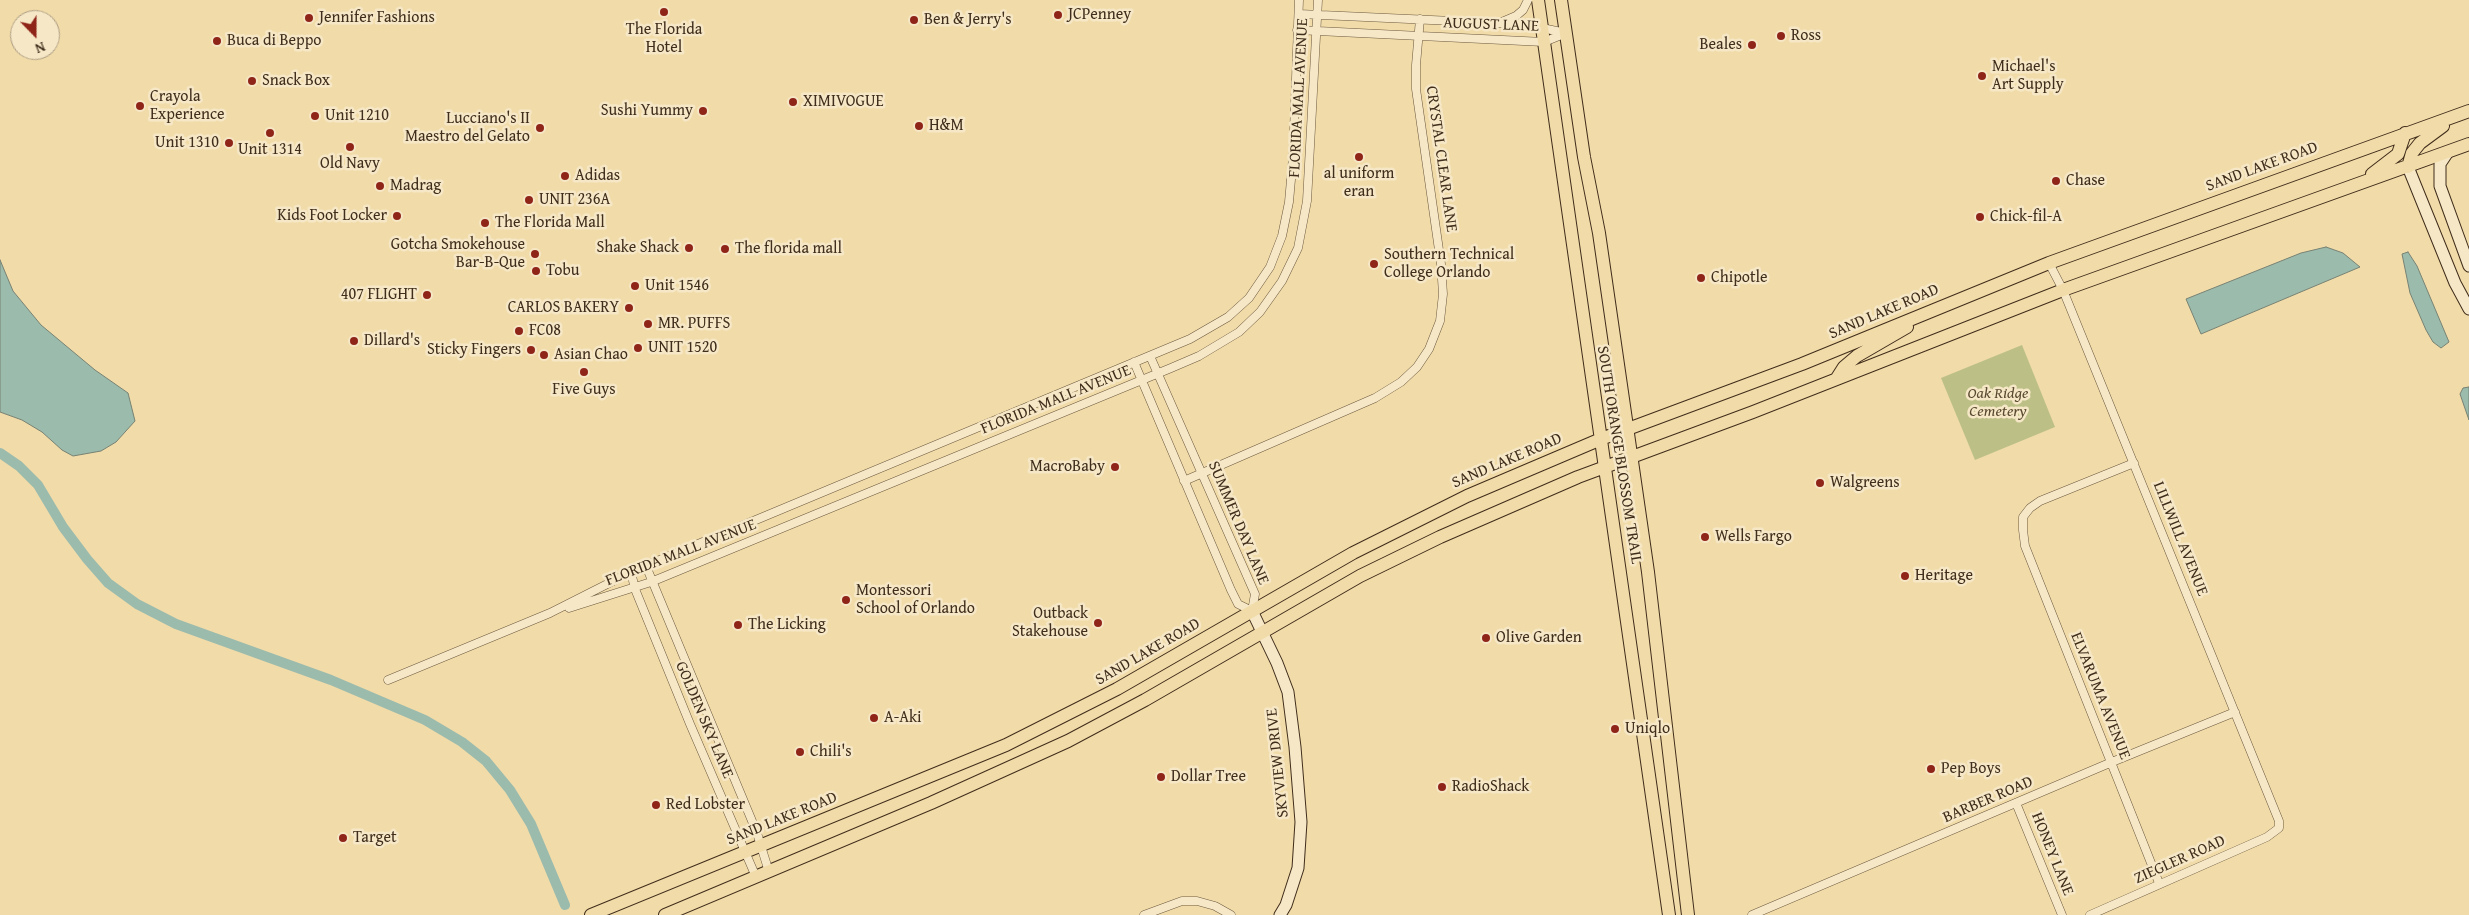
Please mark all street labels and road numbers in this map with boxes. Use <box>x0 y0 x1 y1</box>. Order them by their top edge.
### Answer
street label: AUGUST LANE <box>1443 14 1539 36</box>
street label: FLORIDA MALL AVENUE <box>1285 18 1313 178</box>
street label: CRYSTAL CLEAR LANE <box>1421 85 1461 233</box>
street label: SAND LAKE ROAD <box>2203 138 2321 196</box>
street label: SAND LAKE ROAD <box>1826 280 1942 344</box>
street label: SOUTH ORANGE BLOSSOM TRAIL <box>1592 345 1646 565</box>
street label: FLORIDA MALL AVENUE <box>978 361 1134 439</box>
street label: SAND LAKE ROAD <box>1449 429 1565 493</box>
street label: SUMMER DAY LANE <box>1203 458 1273 588</box>
street label: LILLWILL AVENUE <box>2148 479 2212 599</box>
street label: FLORIDA MALL AVENUE <box>603 515 759 591</box>
street label: SAND LAKE ROAD <box>1092 614 1204 690</box>
street label: ELVARUMA AVENUE <box>2066 630 2134 762</box>
street label: GOLDEN SKY LANE <box>671 659 737 781</box>
street label: SKYVIEW DRIVE <box>1263 707 1293 819</box>
street label: BARBER ROAD <box>1940 772 2036 828</box>
street label: SAND LAKE ROAD <box>724 788 840 850</box>
street label: HONEY LANE <box>2027 810 2077 898</box>
street label: ZIEGLER ROAD <box>2132 831 2228 889</box>

